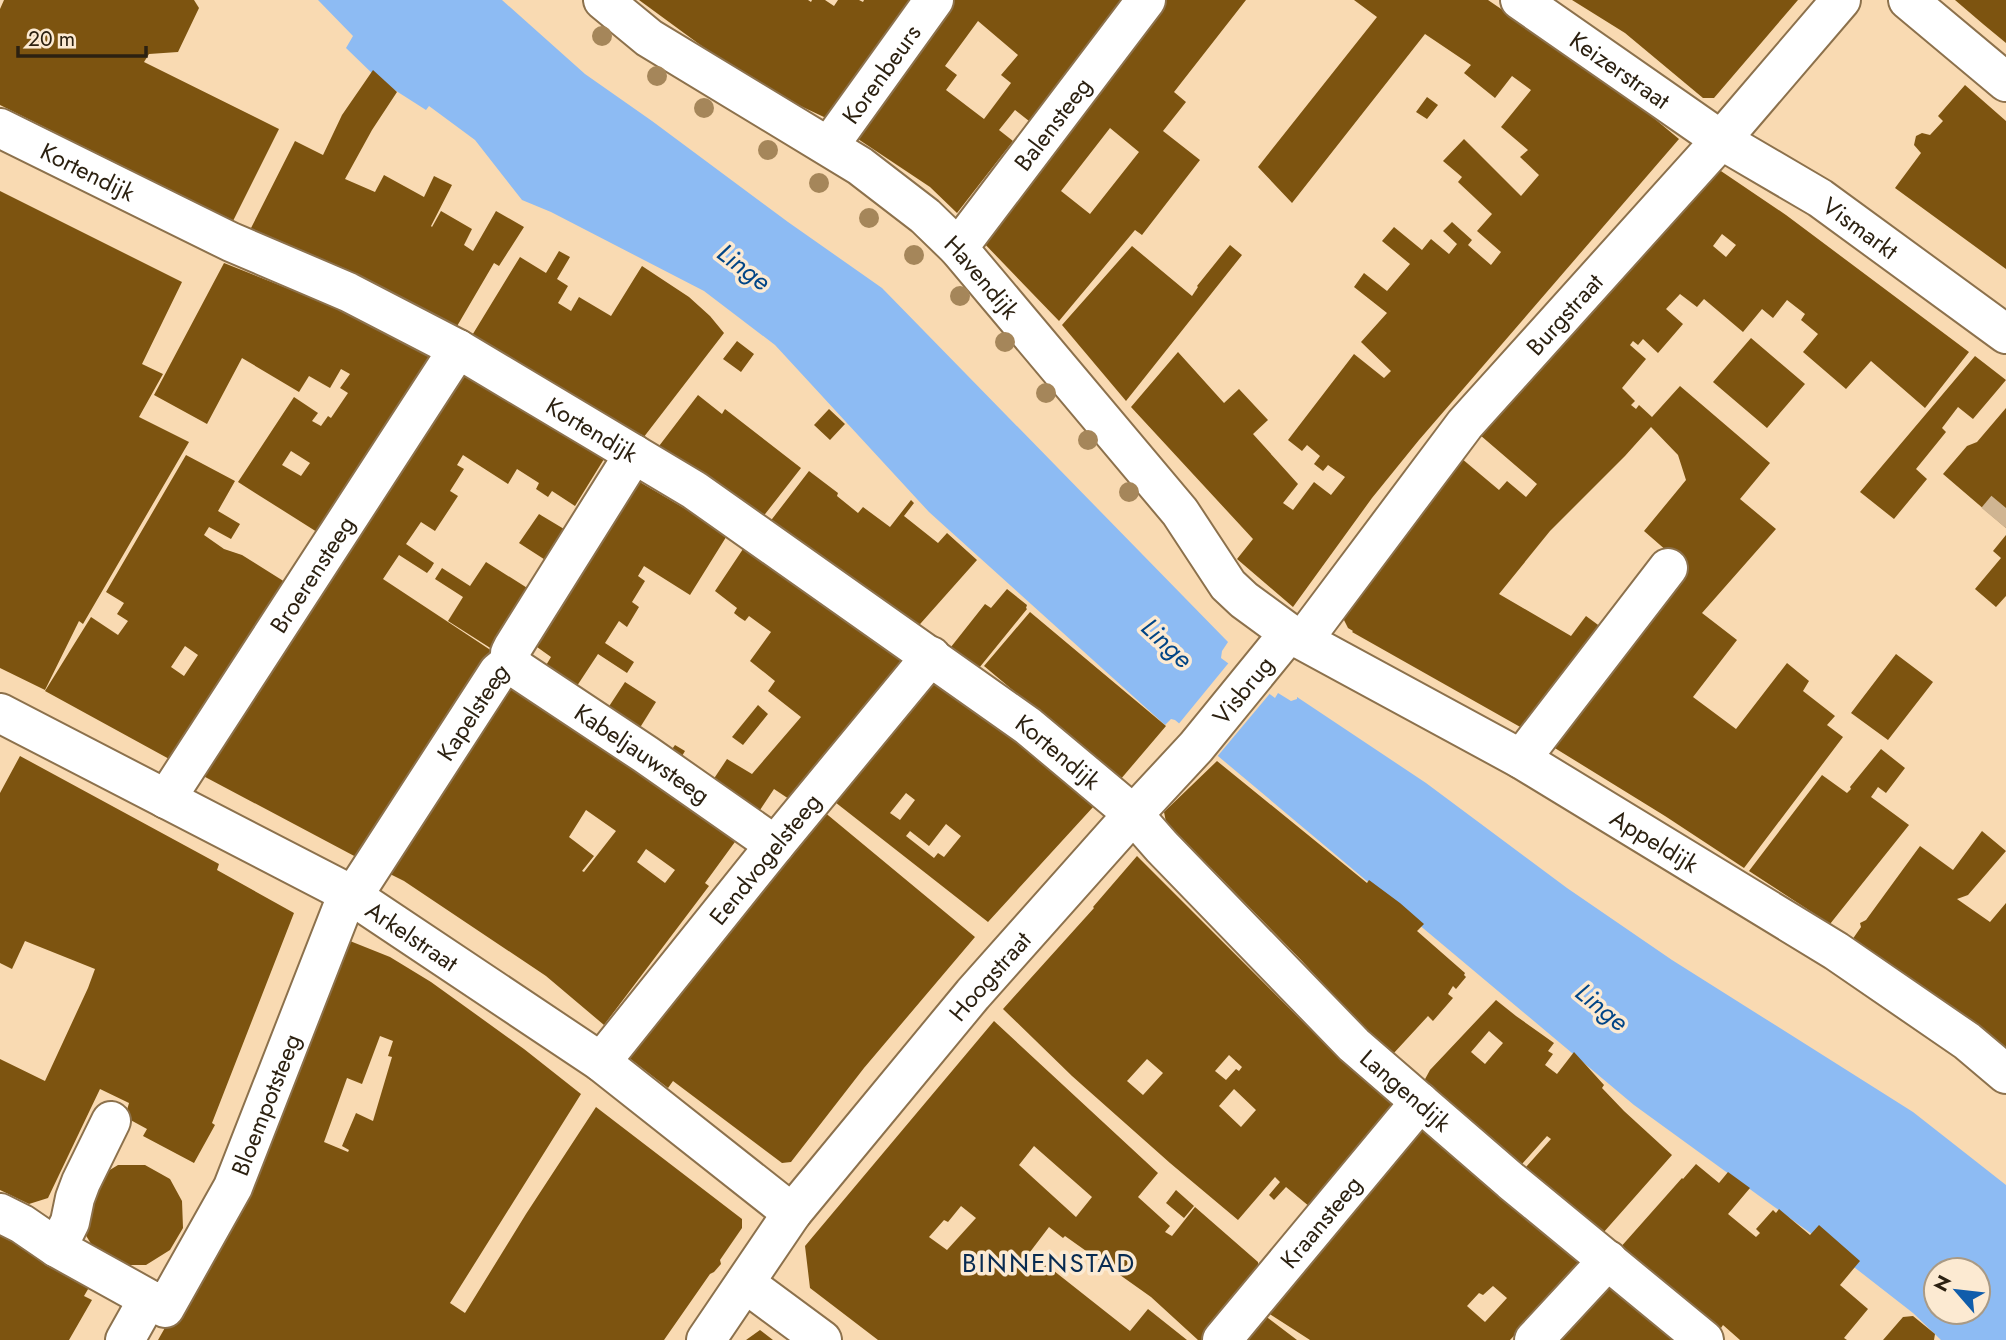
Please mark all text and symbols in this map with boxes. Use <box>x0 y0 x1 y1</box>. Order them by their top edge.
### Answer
scale bar <box>18 14 145 58</box>
street label: Korenbeurs <box>833 17 929 131</box>
street label: Keizerstraat <box>1563 22 1678 117</box>
text: 20 m <box>28 24 75 54</box>
street label: Balensteeg <box>1005 70 1099 178</box>
street label: Kortendijk <box>35 133 141 210</box>
street label: Vismarkt <box>1815 188 1906 268</box>
street label: Havendijk <box>937 227 1028 327</box>
water label: Linge <box>709 234 779 300</box>
street label: Burgstraat <box>1518 265 1611 363</box>
street label: Kortendijk <box>540 388 645 470</box>
street label: Broerensteeg <box>261 509 363 640</box>
water label: Linge <box>1133 609 1201 677</box>
street label: Visbrug <box>1204 648 1281 732</box>
street label: Kapelsteeg <box>428 653 516 767</box>
street label: Kabeljauwsteeg <box>568 695 717 812</box>
street label: Kortendijk <box>1009 705 1109 798</box>
street label: Eendvogelsteeg <box>700 785 829 932</box>
street label: Appeldijk <box>1604 800 1706 881</box>
street label: Arkelstraat <box>359 892 466 980</box>
street label: Hoogstraat <box>940 923 1039 1029</box>
water label: Linge <box>1567 974 1637 1040</box>
street label: Bloempotsteeg <box>222 1028 309 1181</box>
street label: Langendijk <box>1353 1041 1459 1140</box>
street label: Kraansteeg <box>1271 1168 1370 1276</box>
district label: BINNENSTAD <box>962 1244 1136 1282</box>
north arrow <box>1922 1256 1992 1326</box>
text: N <box>1927 1270 1958 1296</box>

